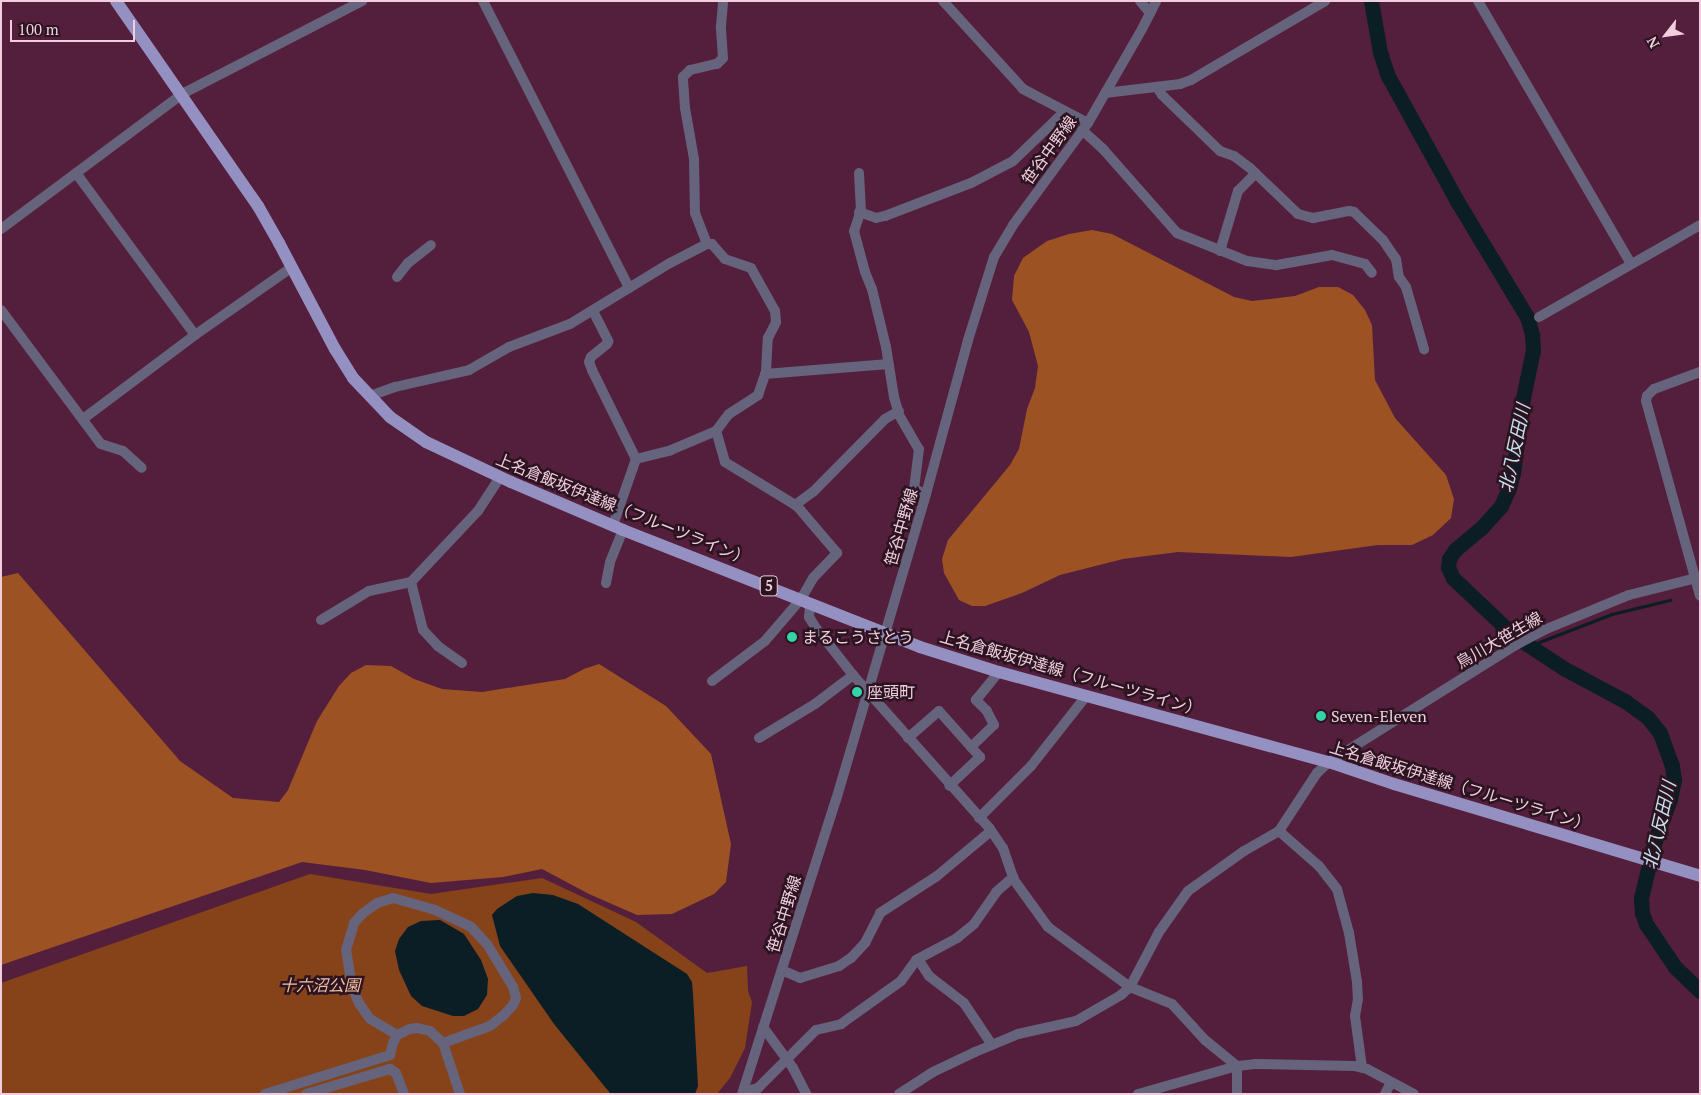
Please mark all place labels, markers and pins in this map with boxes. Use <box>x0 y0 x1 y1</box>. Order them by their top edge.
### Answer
place label: まるこうさとう <box>802 627 914 647</box>
marker: まるこうさとう <box>786 631 798 643</box>
place label: 座頭町 <box>867 682 915 702</box>
marker: 座頭町 <box>851 686 863 698</box>
place label: Seven-Eleven <box>1331 706 1427 726</box>
marker: Seven-Eleven <box>1315 710 1327 722</box>

